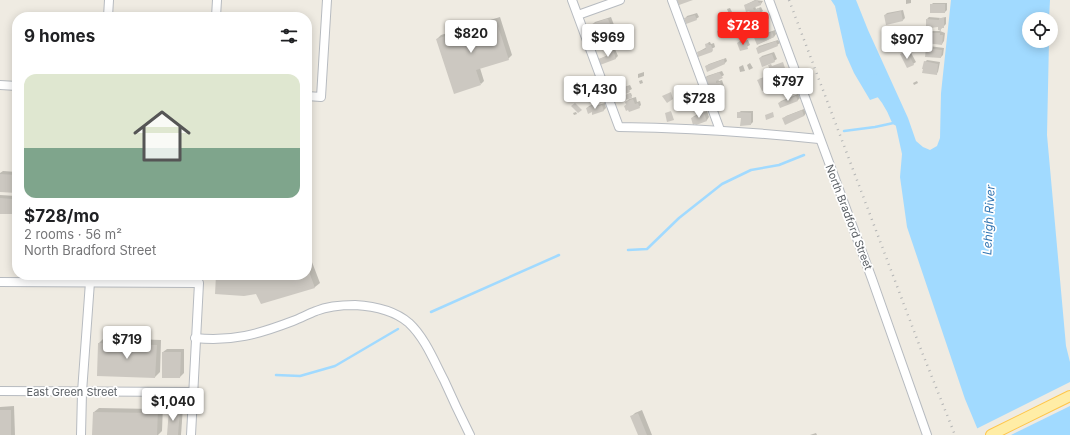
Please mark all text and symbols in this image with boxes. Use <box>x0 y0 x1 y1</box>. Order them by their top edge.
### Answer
pin: $728 <box>719 12 767 46</box>
map controls <box>1022 12 1058 48</box>
button: locate <box>1022 12 1058 48</box>
text: $728 <box>727 17 759 33</box>
pin: $820 <box>447 20 495 54</box>
pin: $969 <box>584 24 632 58</box>
icon: filters <box>278 25 300 47</box>
text: $820 <box>454 25 488 41</box>
text: 9 homes <box>24 26 95 46</box>
pin: $907 <box>883 26 931 60</box>
text: $969 <box>591 29 625 45</box>
text: $907 <box>890 31 924 47</box>
pin: $797 <box>764 68 812 102</box>
text: $797 <box>772 73 804 89</box>
pin: $1,430 <box>562 76 628 110</box>
text: $1,430 <box>573 81 617 97</box>
pin: $728 <box>675 85 723 119</box>
text: $728 <box>683 90 715 106</box>
icon: home <box>126 100 198 172</box>
street label: North Bradford Street <box>822 162 876 272</box>
water label: Lehigh River <box>979 184 998 255</box>
text: $728/mo <box>24 206 99 226</box>
text: 2 rooms · 56 m² <box>24 226 122 242</box>
text: North Bradford Street <box>24 242 156 258</box>
pin: $719 <box>103 326 151 360</box>
text: $719 <box>112 331 142 347</box>
street label: East Green Street <box>27 385 118 399</box>
pin: $1,040 <box>140 388 206 422</box>
text: $1,040 <box>151 393 195 409</box>

